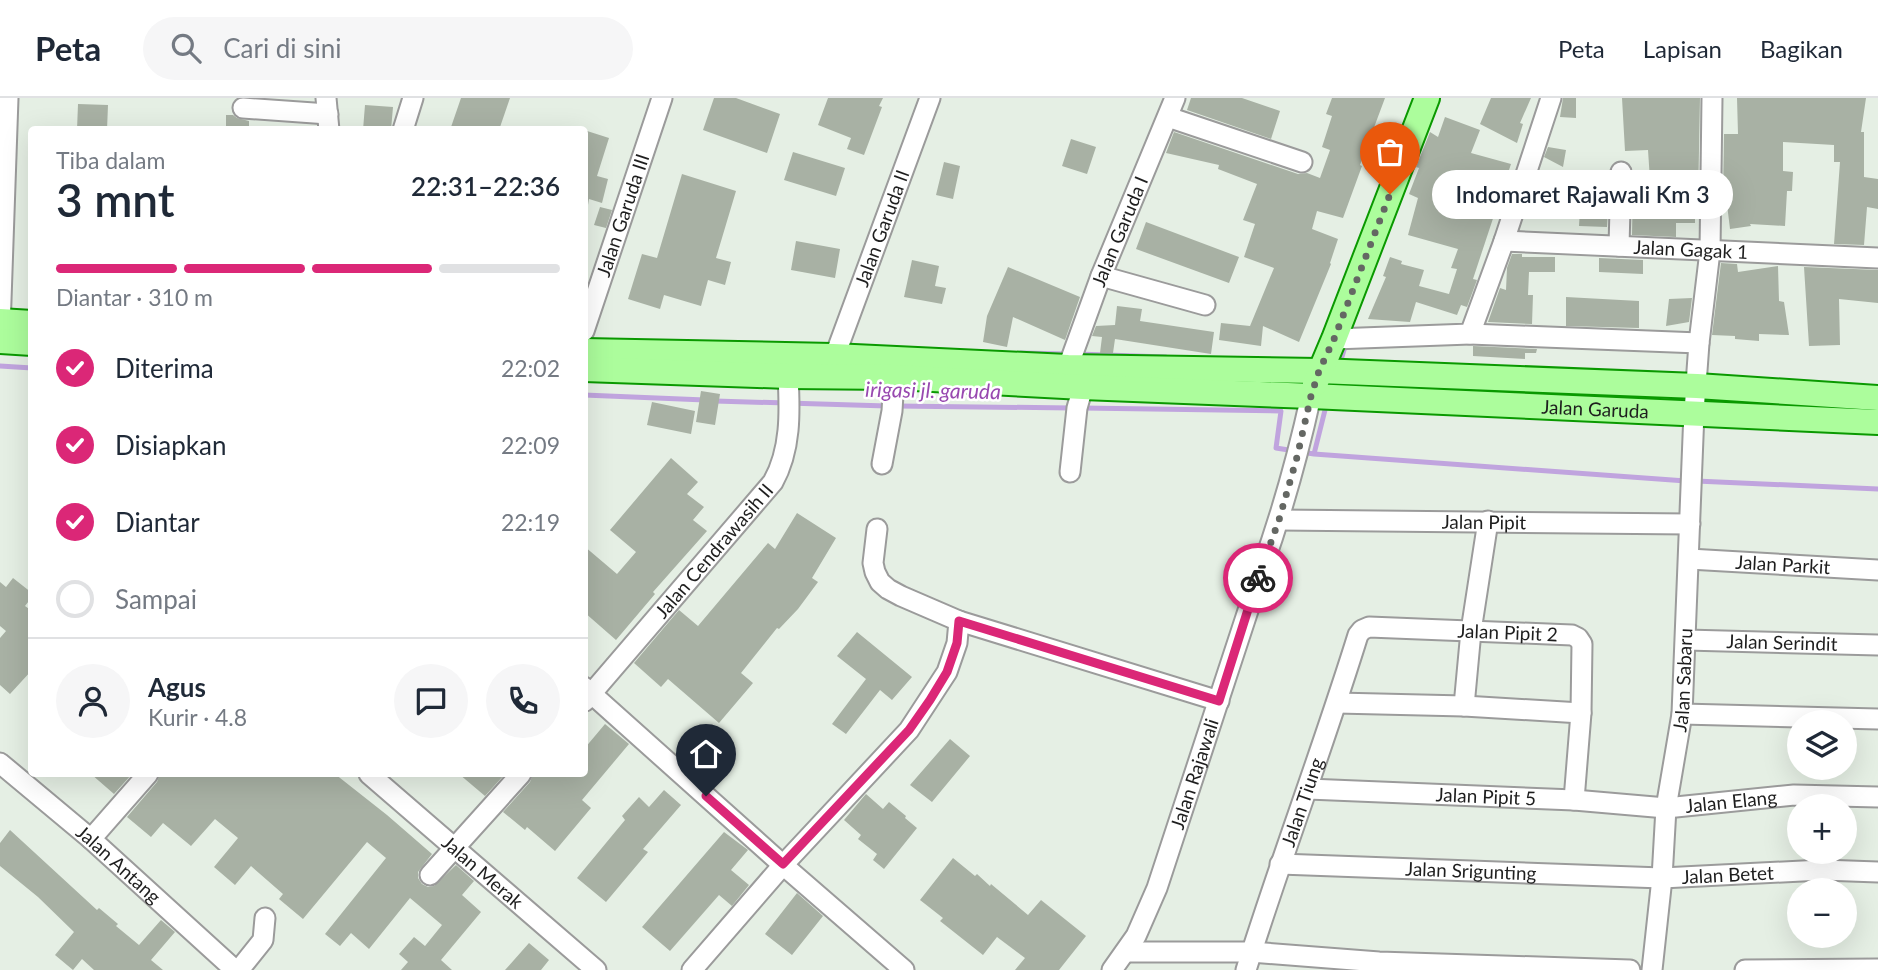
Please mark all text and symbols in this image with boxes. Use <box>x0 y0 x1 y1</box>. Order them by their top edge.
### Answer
search box <box>143 17 633 80</box>
text: Peta <box>35 28 101 68</box>
icon: search <box>167 29 205 67</box>
text: Cari di sini <box>223 32 342 64</box>
text: Peta <box>1558 34 1605 63</box>
text: Lapisan <box>1643 34 1722 63</box>
text: Bagikan <box>1760 34 1843 63</box>
pin <box>1360 122 1420 194</box>
icon: bag <box>1371 133 1409 171</box>
text: Tiba dalam <box>56 146 165 174</box>
street label: Jalan Garuda III <box>591 151 654 280</box>
street label: Jalan Garuda II <box>849 166 914 290</box>
text: 22:31–22:36 <box>411 170 560 202</box>
callout: Indomaret Rajawali Km 3 <box>1432 170 1733 218</box>
text: 3 mnt <box>56 172 175 227</box>
street label: Jalan Garuda I <box>1086 173 1152 290</box>
text: Indomaret Rajawali Km 3 <box>1456 180 1709 208</box>
street label: Jalan Gagak 1 <box>1633 235 1749 263</box>
text: Diantar · 310 m <box>56 283 213 311</box>
icon: check <box>56 349 94 387</box>
text: Diterima <box>115 352 214 384</box>
text: 22:02 <box>501 354 560 382</box>
water label: irigasi jl. garuda <box>865 376 1001 403</box>
street label: Jalan Garuda <box>1541 395 1649 422</box>
icon: check <box>56 426 94 464</box>
text: Disiapkan <box>115 429 226 461</box>
text: 22:09 <box>501 431 560 459</box>
street label: Jalan Cendrawasih II <box>650 479 778 622</box>
icon: check <box>56 503 94 541</box>
text: Diantar <box>115 506 200 538</box>
text: 22:19 <box>501 508 560 536</box>
street label: Jalan Pipit <box>1442 510 1527 533</box>
courier <box>1223 543 1293 613</box>
street label: Jalan Parkit <box>1735 550 1831 578</box>
icon: bike <box>1239 559 1277 597</box>
text: Sampai <box>115 583 197 615</box>
street label: Jalan Pipit 2 <box>1457 618 1558 645</box>
street label: Jalan Sabaru <box>1667 628 1696 733</box>
street label: Jalan Serindit <box>1726 629 1838 655</box>
button: person <box>56 664 130 738</box>
button: chat <box>394 664 468 738</box>
button: phone <box>486 664 560 738</box>
text: Agus <box>148 671 206 703</box>
text: Kurir · 4.8 <box>148 703 247 731</box>
map controls <box>1787 710 1857 948</box>
button: layers <box>1787 710 1857 780</box>
street label: Jalan Rajawali <box>1165 716 1223 832</box>
pin <box>676 724 736 796</box>
icon: home <box>687 735 725 773</box>
street label: Jalan Tiung <box>1276 754 1328 850</box>
street label: Jalan Pipit 5 <box>1435 782 1536 809</box>
street label: Jalan Elang <box>1684 785 1778 817</box>
button: + <box>1787 794 1857 864</box>
street label: Jalan Antang <box>72 820 166 908</box>
street label: Jalan Merak <box>438 830 528 913</box>
street label: Jalan Srigunting <box>1405 857 1537 884</box>
street label: Jalan Betet <box>1681 860 1774 888</box>
button: − <box>1787 878 1857 948</box>

